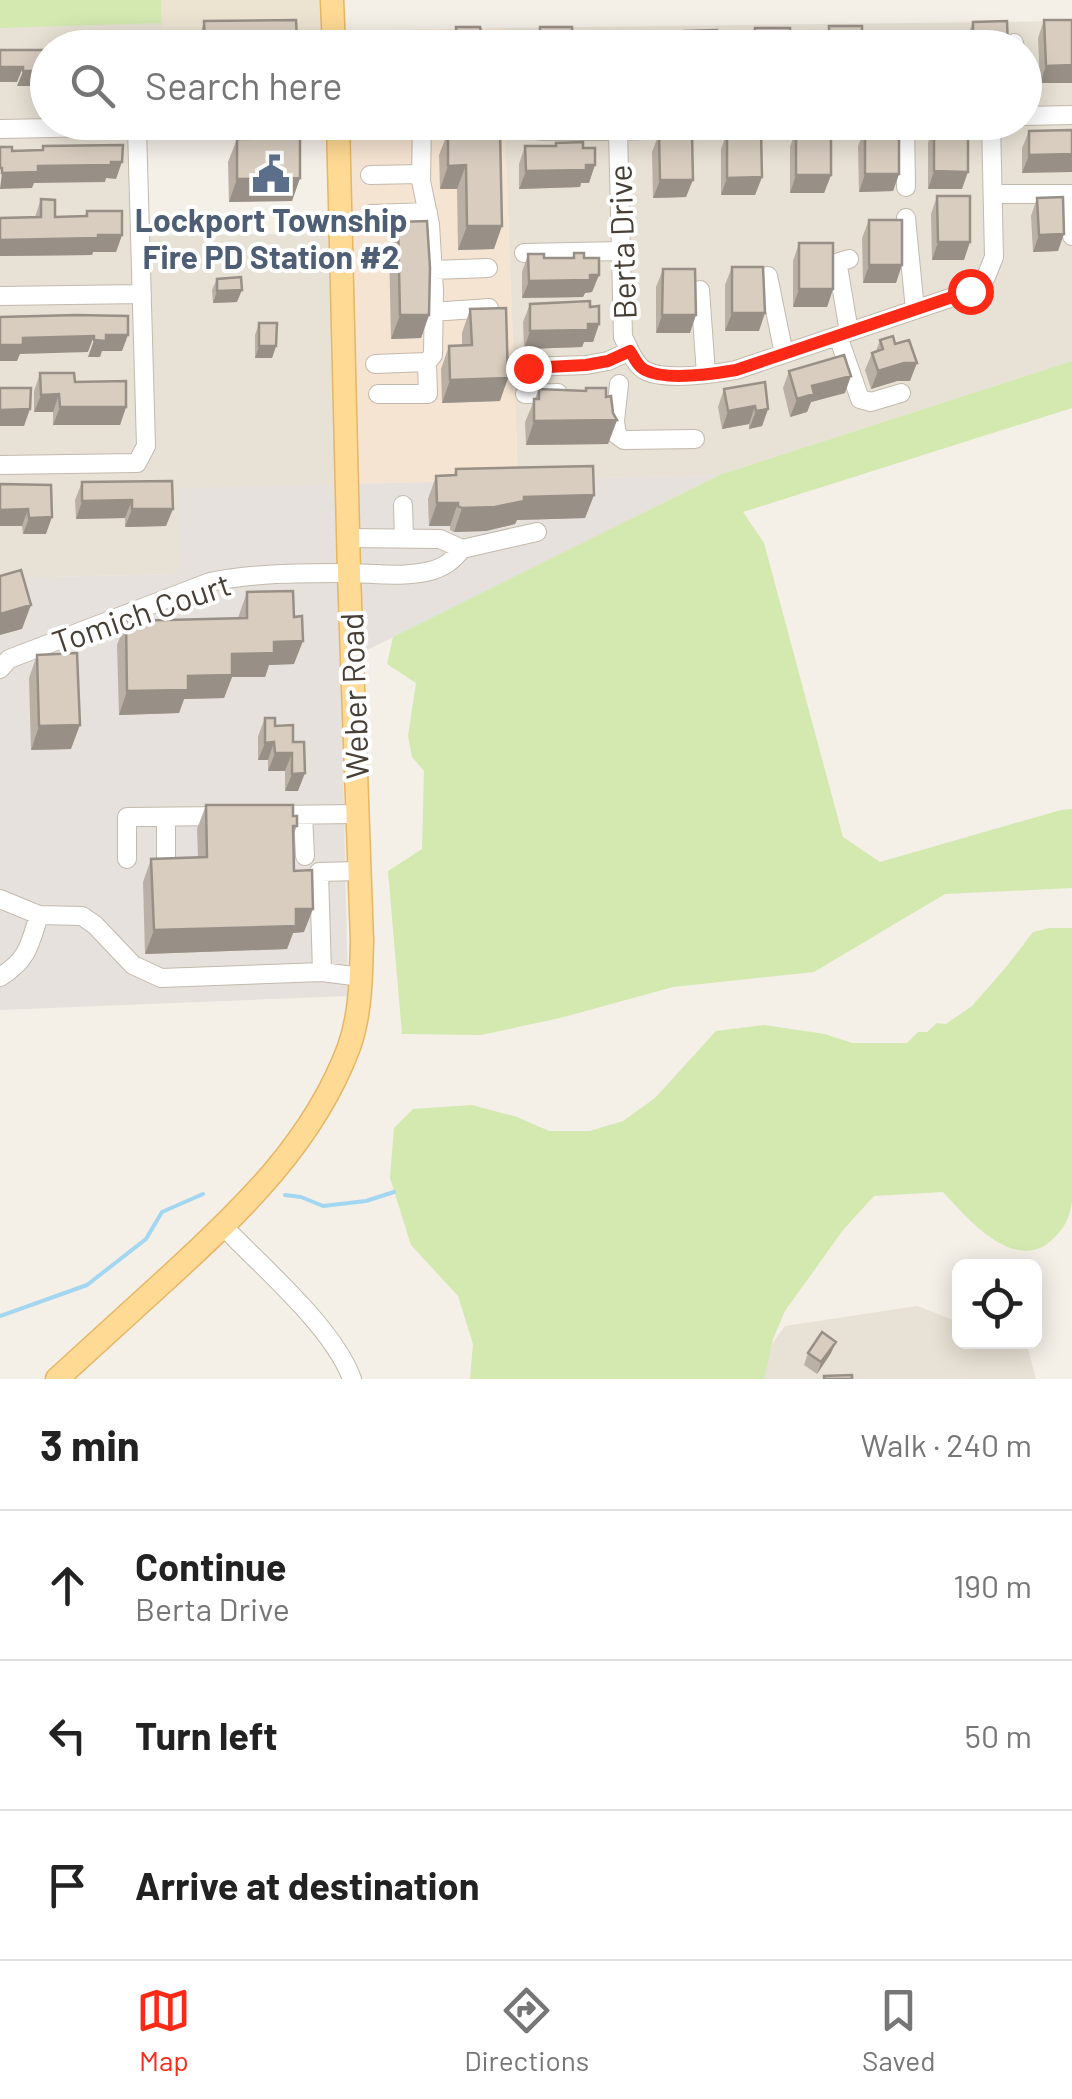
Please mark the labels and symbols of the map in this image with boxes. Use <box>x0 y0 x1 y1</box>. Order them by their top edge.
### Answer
public building icon: Lockport Township Fire PD Station #2 <box>250 153 292 195</box>
street label: Berta Drive <box>599 164 643 320</box>
place label: Lockport Township Fire PD Station #2 <box>135 200 407 275</box>
route start <box>948 269 994 315</box>
route end <box>506 346 552 392</box>
street label: Tomich Court <box>47 564 235 660</box>
street label: Weber Road <box>331 612 375 780</box>

